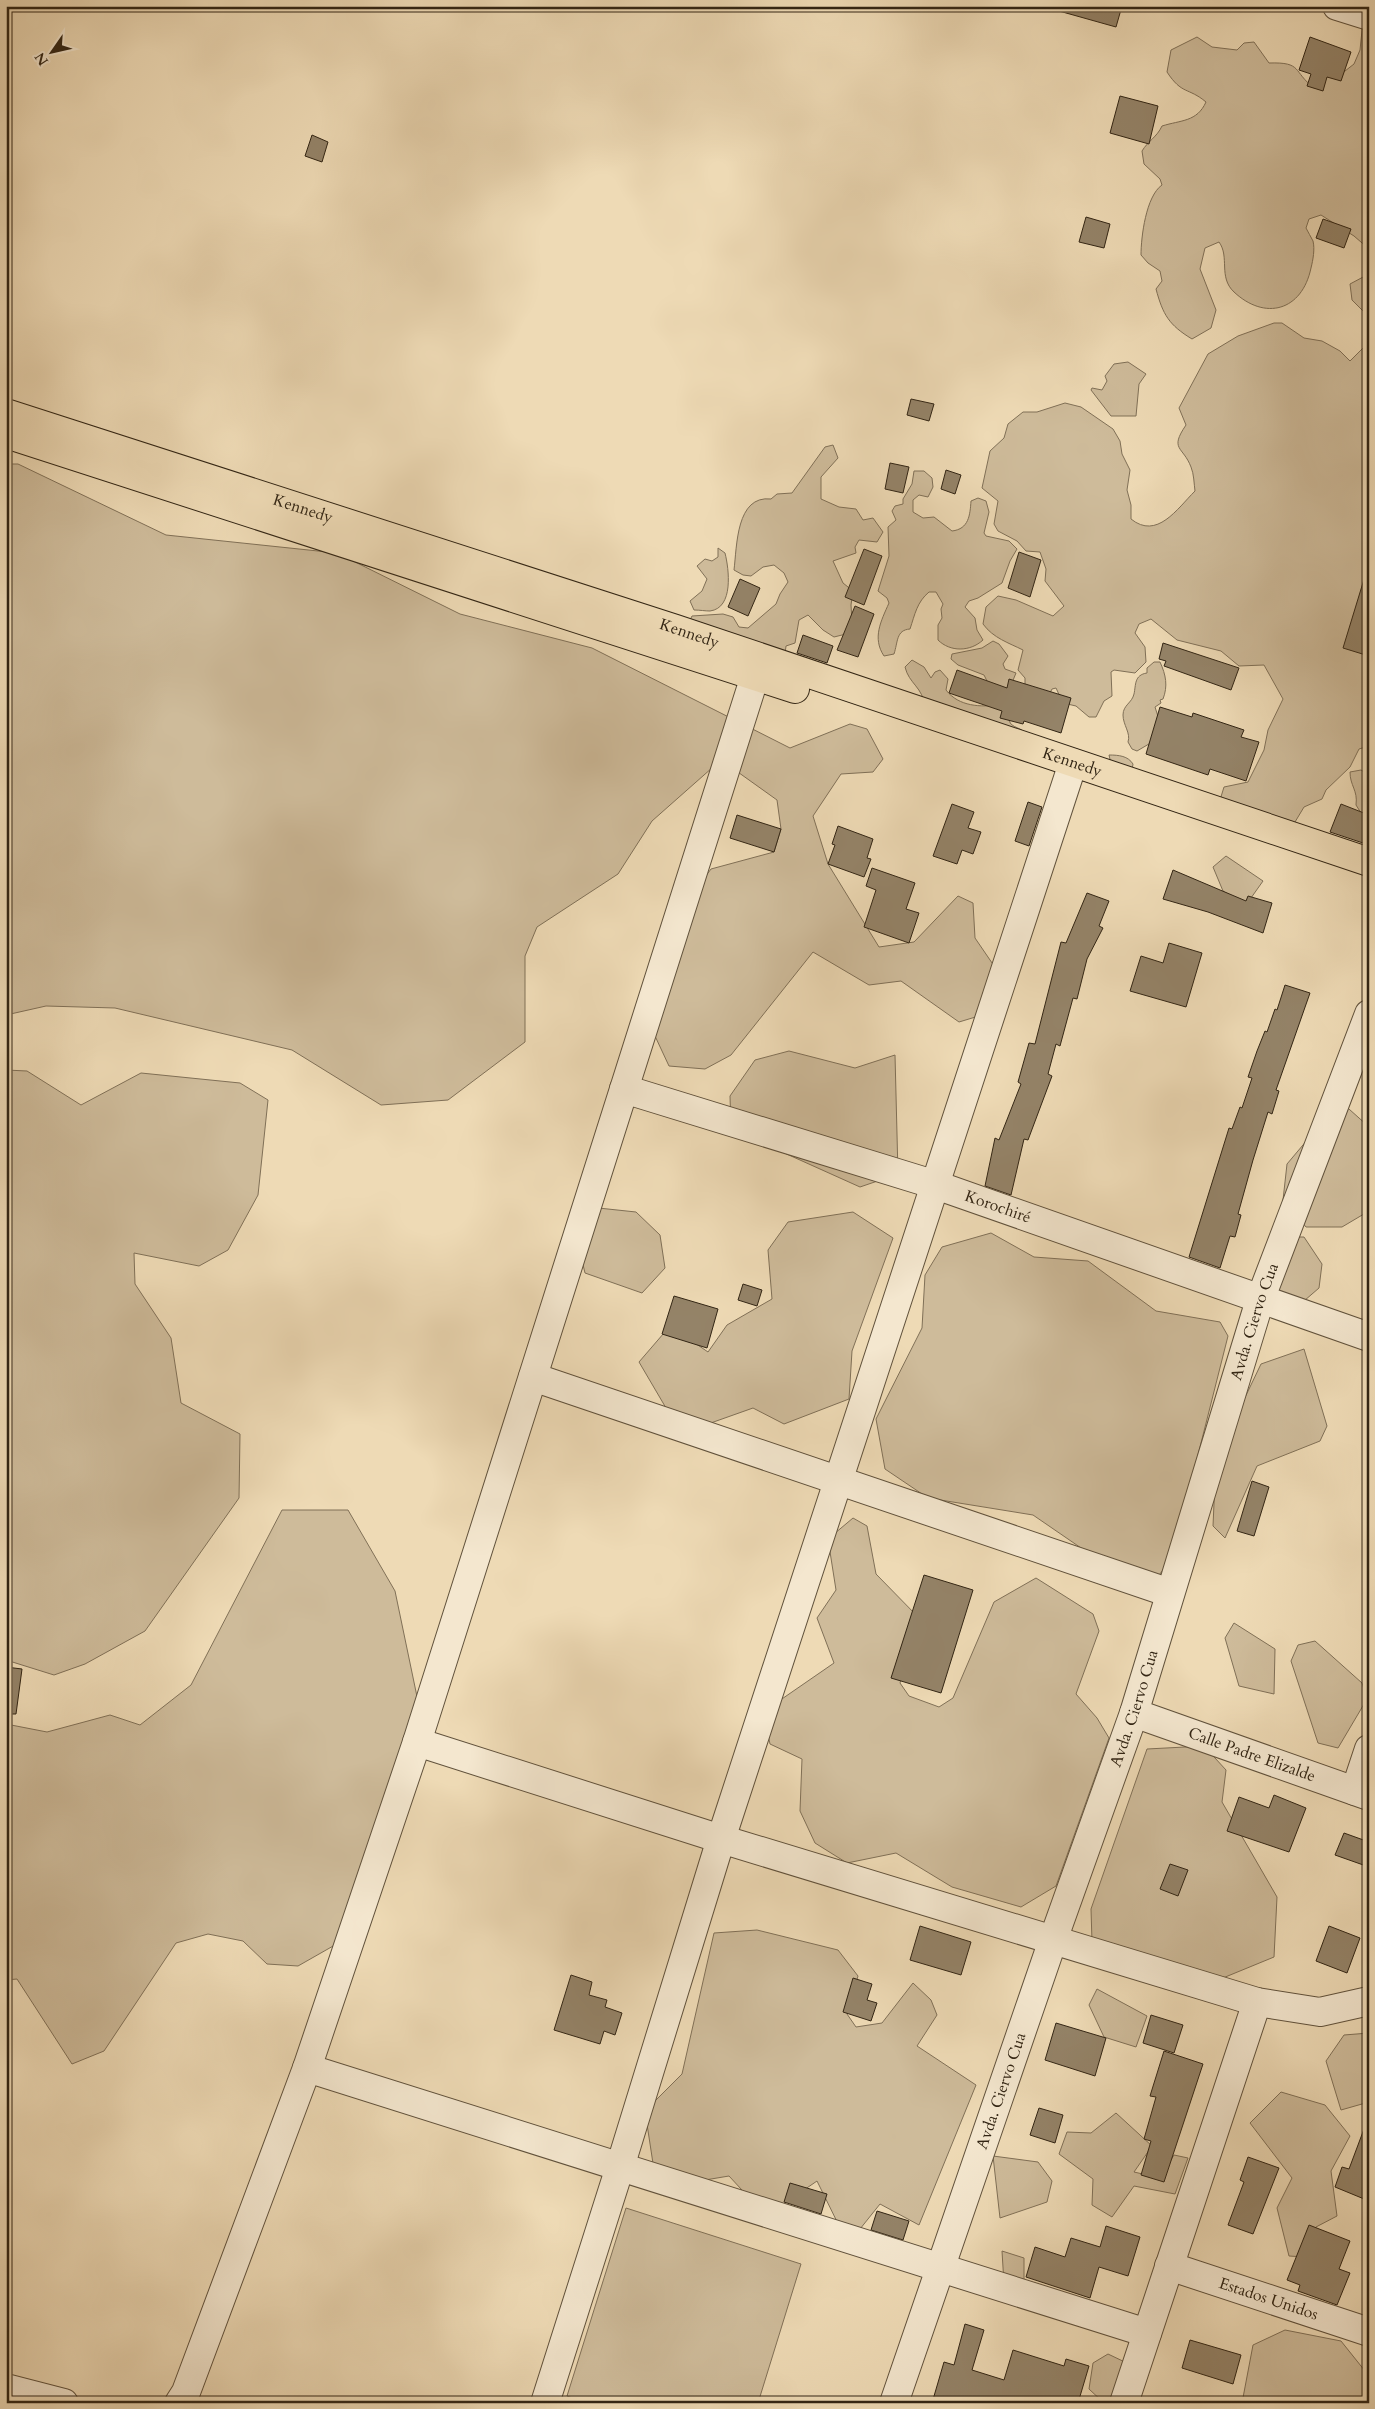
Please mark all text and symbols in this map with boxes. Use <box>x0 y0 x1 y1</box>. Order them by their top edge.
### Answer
north arrow <box>28 28 78 78</box>
text: N <box>30 49 53 69</box>
street label: Kennedy <box>270 489 336 529</box>
street label: Kennedy <box>657 613 723 654</box>
street label: Kennedy <box>1040 742 1105 783</box>
street label: Korochiré <box>962 1185 1034 1228</box>
street label: Avda. Ciervo Cua <box>1225 1260 1284 1383</box>
street label: Avda. Ciervo Cua <box>1105 1647 1164 1770</box>
street label: Calle Padre Elizalde <box>1185 1722 1319 1787</box>
street label: Avda. Ciervo Cua <box>971 2029 1031 2152</box>
street label: Estados Unidos <box>1216 2272 1321 2326</box>

